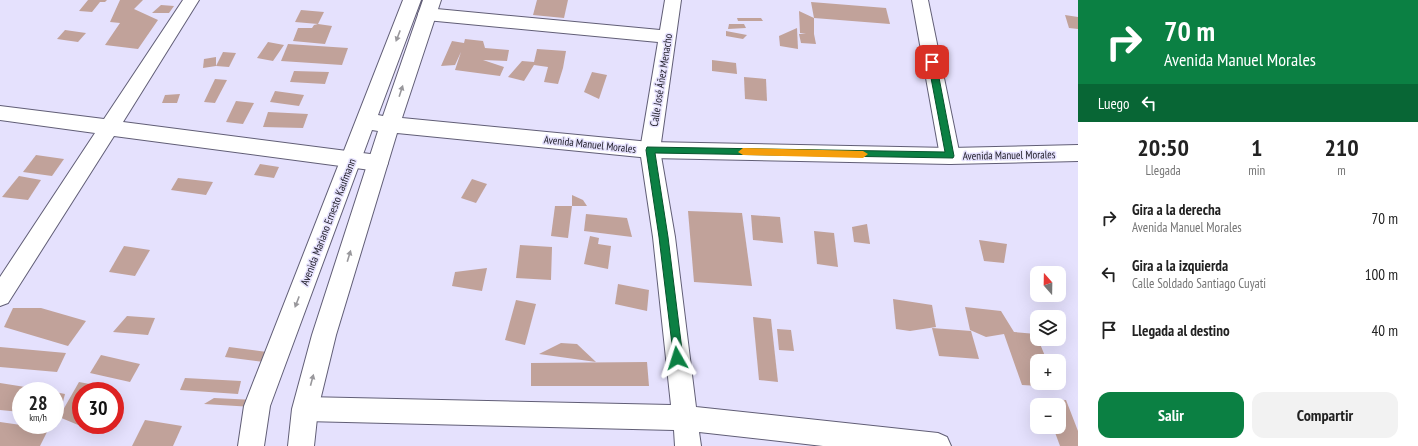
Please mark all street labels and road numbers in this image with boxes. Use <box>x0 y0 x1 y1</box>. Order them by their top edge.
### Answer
street label: Calle José Áñez Menacho <box>647 32 675 127</box>
street label: Avenida Manuel Morales <box>543 132 637 156</box>
street label: Avenida Manuel Morales <box>962 147 1056 163</box>
street label: Avenida Mariano Ernesto Kaufmann <box>297 156 359 287</box>

